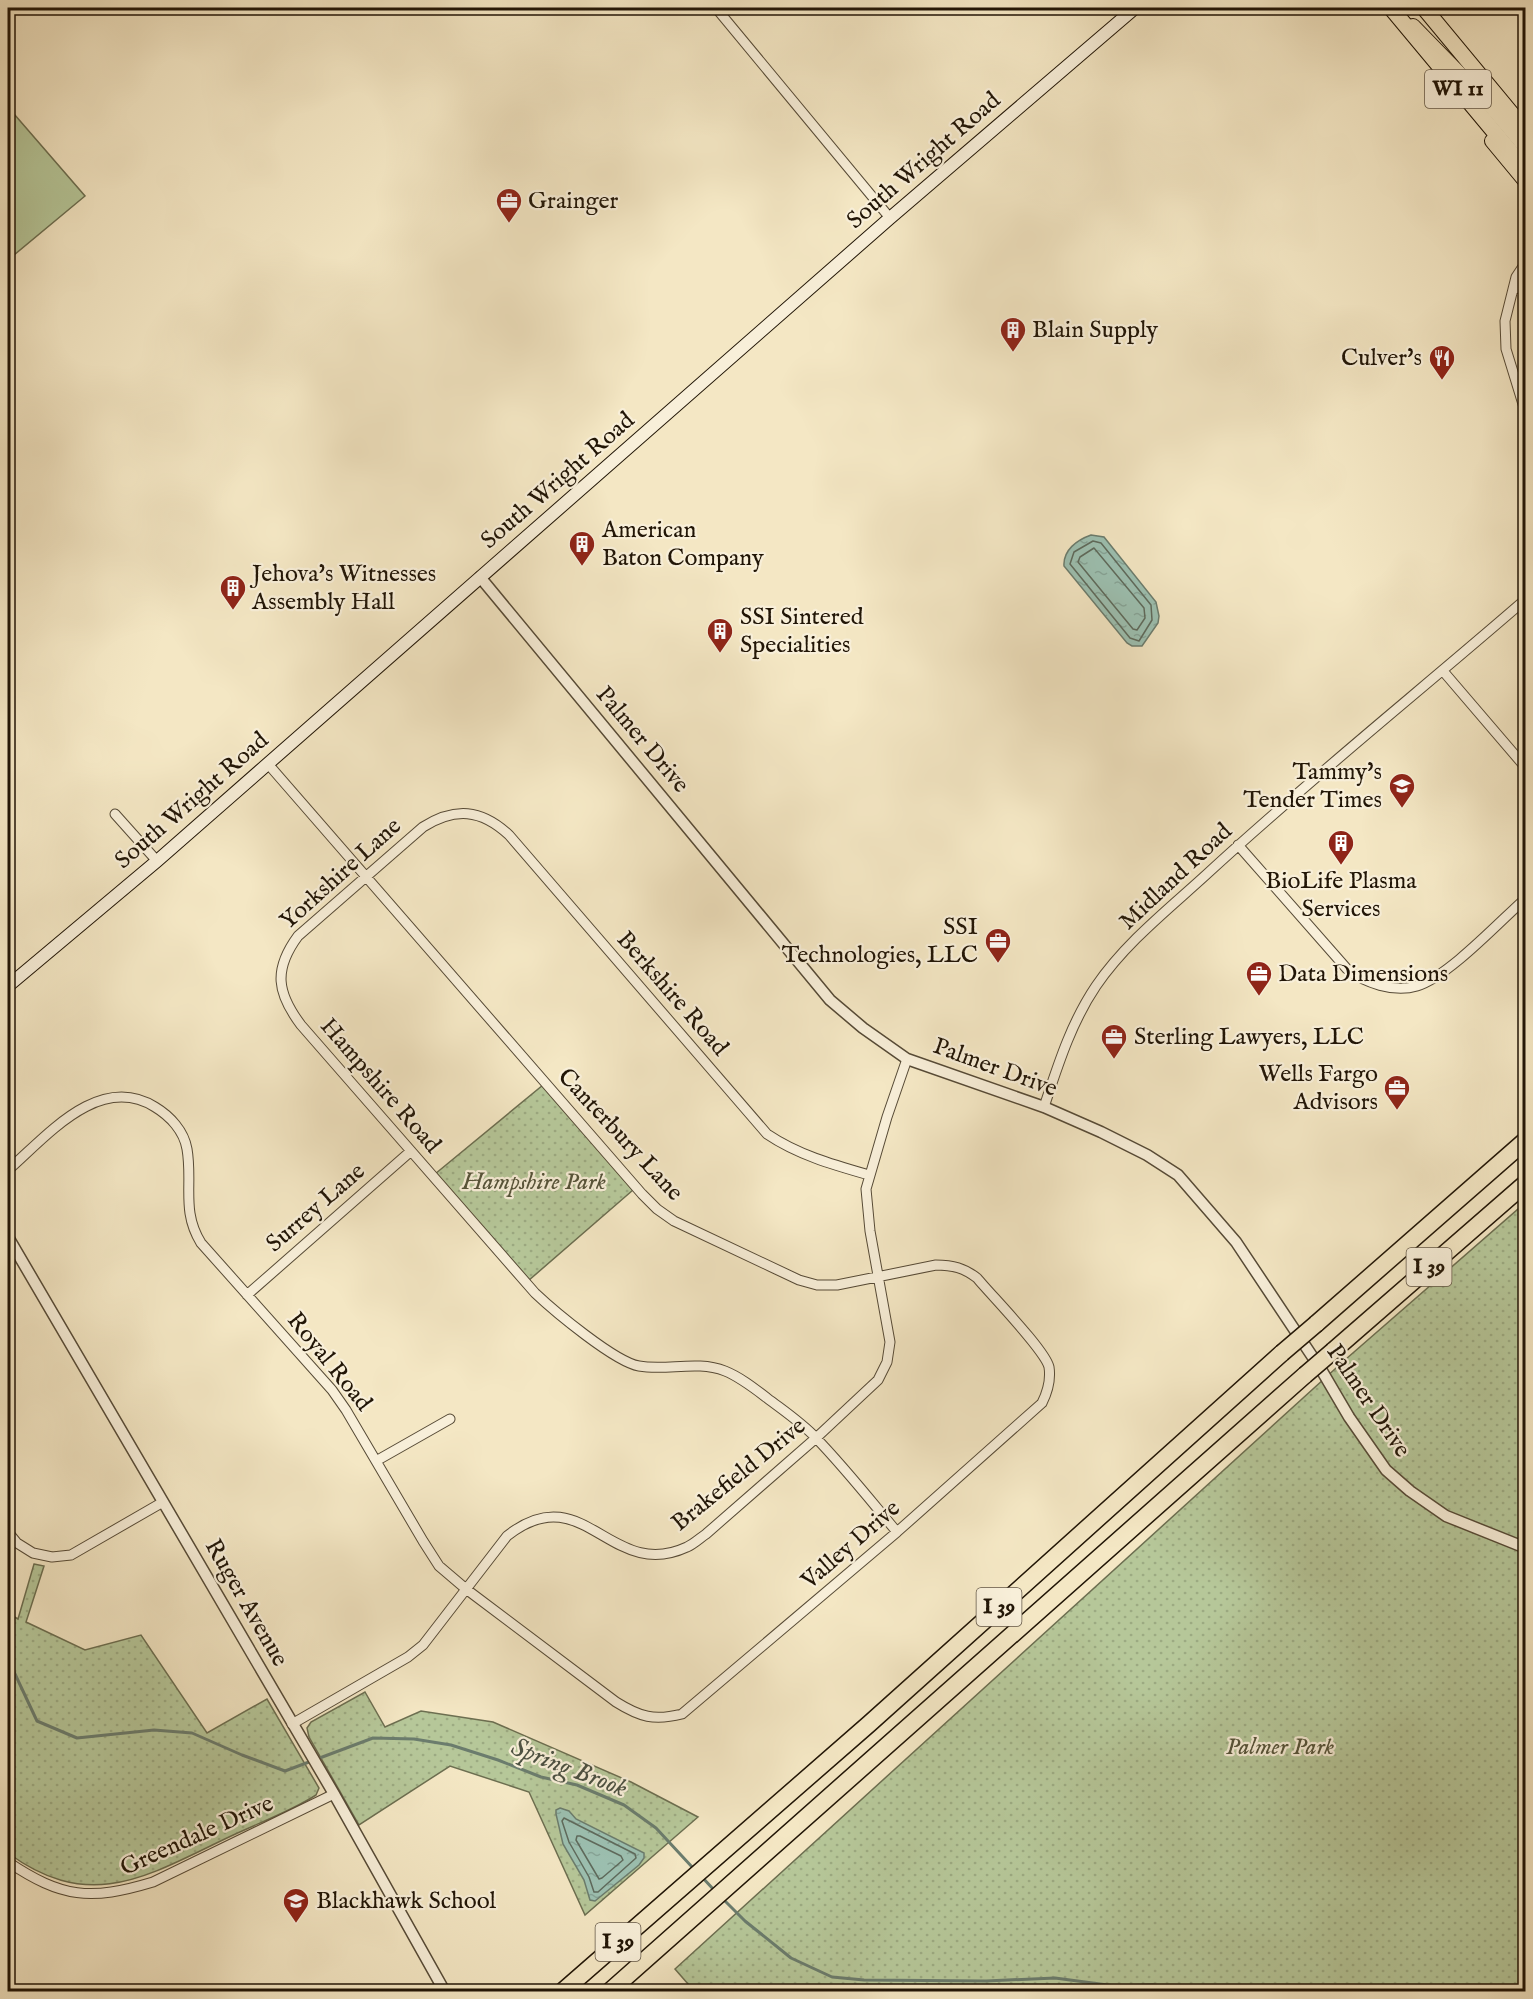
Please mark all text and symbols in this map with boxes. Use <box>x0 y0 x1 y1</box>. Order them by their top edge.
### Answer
road number: WI 11 <box>1425 70 1491 108</box>
street label: South Wright Road <box>841 85 1008 236</box>
office icon: Grainger <box>494 186 524 224</box>
place label: Grainger <box>528 186 619 217</box>
building icon: Blain Supply <box>998 315 1028 353</box>
place label: Blain Supply <box>1032 315 1158 346</box>
place label: Culver's <box>1341 343 1422 374</box>
restaurant icon: Culver's <box>1427 343 1457 381</box>
street label: South Wright Road <box>475 405 642 556</box>
place label: American Baton Company <box>601 515 764 574</box>
building icon: American Baton Company <box>567 529 597 567</box>
place label: Jehova's Witnesses Assembly Hall <box>249 559 436 618</box>
building icon: Jehova's Witnesses Assembly Hall <box>218 573 248 611</box>
place label: SSI Sintered Specialities <box>740 602 864 661</box>
building icon: SSI Sintered Specialities <box>705 616 735 654</box>
street label: Palmer Drive <box>588 680 696 800</box>
street label: South Wright Road <box>109 725 276 876</box>
place label: Tammy's Tender Times <box>1243 757 1382 816</box>
school or university icon: Tammy's Tender Times <box>1387 771 1417 809</box>
street label: Yorkshire Lane <box>274 811 408 937</box>
street label: Midland Road <box>1113 817 1239 937</box>
building icon: BioLife Plasma Services <box>1326 828 1356 866</box>
place label: BioLife Plasma Services <box>1265 866 1417 925</box>
place label: SSI Technologies, LLC <box>782 912 978 971</box>
street label: Berkshire Road <box>609 925 735 1063</box>
office icon: SSI Technologies, LLC <box>983 926 1013 964</box>
office icon: Data Dimensions <box>1244 959 1274 997</box>
place label: Data Dimensions <box>1278 959 1448 990</box>
street label: Hampshire Road <box>313 1012 447 1160</box>
office icon: Sterling Lawyers, LLC <box>1099 1022 1129 1060</box>
place label: Sterling Lawyers, LLC <box>1134 1022 1364 1053</box>
street label: Palmer Drive <box>929 1031 1061 1105</box>
place label: Wells Fargo Advisors <box>1259 1059 1378 1118</box>
street label: Canterbury Lane <box>550 1062 690 1208</box>
office icon: Wells Fargo Advisors <box>1382 1073 1412 1111</box>
street label: Surrey Lane <box>260 1156 372 1260</box>
park label: Hampshire Park <box>461 1167 606 1198</box>
road number: I 39 <box>1406 1248 1452 1286</box>
street label: Royal Road <box>280 1306 379 1418</box>
street label: Palmer Drive <box>1319 1338 1417 1464</box>
street label: Brakefield Drive <box>665 1411 813 1539</box>
street label: Valley Drive <box>794 1493 907 1597</box>
street label: Ruger Avenue <box>197 1534 295 1672</box>
road number: I 39 <box>976 1588 1022 1626</box>
water label: Spring Brook <box>506 1731 632 1806</box>
park label: Palmer Park <box>1226 1732 1335 1763</box>
street label: Greendale Drive <box>116 1788 278 1884</box>
school or university icon: Blackhawk School <box>281 1886 311 1924</box>
place label: Blackhawk School <box>316 1886 496 1917</box>
road number: I 39 <box>596 1923 640 1961</box>

